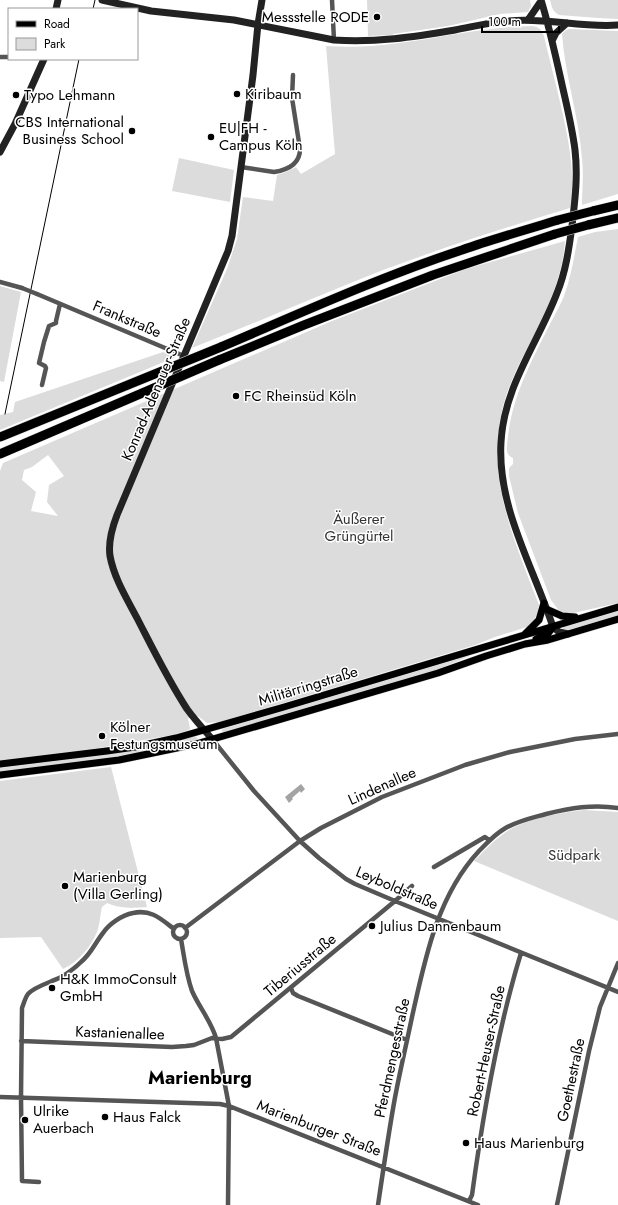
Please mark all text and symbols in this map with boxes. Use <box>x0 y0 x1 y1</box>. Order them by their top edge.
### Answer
place label: Messstelle RODE <box>262 6 369 28</box>
legend <box>8 8 138 60</box>
scale bar <box>482 8 559 34</box>
marker: Messstelle RODE <box>372 12 382 22</box>
text: 100 m <box>488 13 521 31</box>
text: Road <box>44 15 70 33</box>
text: Park <box>44 35 66 53</box>
place label: Kiribaum <box>245 83 302 105</box>
place label: Typo Lehmann <box>24 84 115 106</box>
marker: Kiribaum <box>232 89 242 99</box>
marker: Typo Lehmann <box>11 90 21 100</box>
place label: CBS International Business School <box>15 111 124 150</box>
place label: EU|FH - Campus Köln <box>219 117 303 156</box>
marker: CBS International Business School <box>127 126 137 136</box>
marker: EU|FH - Campus Köln <box>206 132 216 142</box>
street label: Frankstraße <box>89 295 165 343</box>
street label: Konrad-Adenauer-Straße <box>116 314 196 464</box>
place label: FC Rheinsüd Köln <box>244 385 357 407</box>
marker: FC Rheinsüd Köln <box>231 391 241 401</box>
park label: Äußerer Grüngürtel <box>325 508 393 547</box>
street label: Militärringstraße <box>255 660 361 712</box>
place label: Kölner Festungsmuseum <box>110 716 218 755</box>
marker: Kölner Festungsmuseum <box>97 731 107 741</box>
street label: Lindenallee <box>345 761 420 811</box>
park label: Südpark <box>548 844 600 866</box>
street label: Leyboldstraße <box>352 861 442 915</box>
place label: Marienburg (Villa Gerling) <box>73 866 163 905</box>
marker: Marienburg (Villa Gerling) <box>60 881 70 891</box>
place label: Julius Dannenbaum <box>378 915 501 937</box>
marker: Julius Dannenbaum <box>367 921 377 931</box>
street label: Tiberiusstraße <box>259 928 341 1002</box>
place label: H&K ImmoConsult GmbH <box>60 968 177 1007</box>
marker: H&K ImmoConsult GmbH <box>47 983 57 993</box>
street label: Robert-Heuser-Straße <box>461 983 511 1119</box>
street label: Pferdmengesstraße <box>369 996 415 1120</box>
street label: Kastanienallee <box>75 1020 165 1046</box>
street label: Goethestraße <box>551 1036 591 1124</box>
district label: Marienburg <box>148 1064 252 1091</box>
street label: Marienburger Straße <box>254 1094 385 1162</box>
place label: Ulrike Auerbach <box>33 1100 94 1139</box>
place label: Haus Falck <box>113 1106 181 1128</box>
marker: Haus Falck <box>100 1112 110 1122</box>
marker: Ulrike Auerbach <box>20 1115 30 1125</box>
place label: Haus Marienburg <box>474 1132 584 1154</box>
marker: Haus Marienburg <box>461 1138 471 1148</box>

